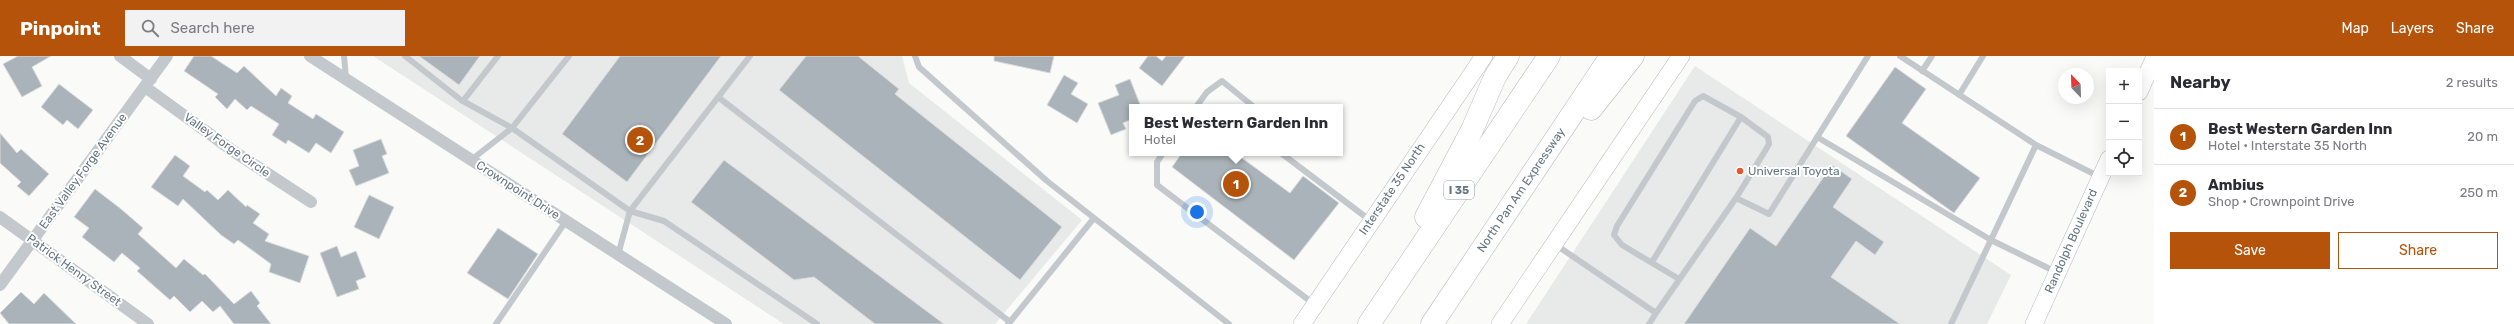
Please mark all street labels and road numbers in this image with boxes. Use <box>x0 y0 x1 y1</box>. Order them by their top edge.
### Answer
street label: East Valley Forge Avenue <box>36 110 130 232</box>
street label: Valley Forge Circle <box>181 110 273 180</box>
street label: North Pan Am Expressway <box>1474 125 1568 255</box>
street label: Interstate 35 North <box>1356 141 1428 237</box>
street label: Crownpoint Drive <box>474 158 563 222</box>
road number: I 35 <box>1444 181 1474 199</box>
street label: Randolph Boulevard <box>2042 187 2100 295</box>
street label: Patrick Henry Street <box>24 231 124 309</box>

